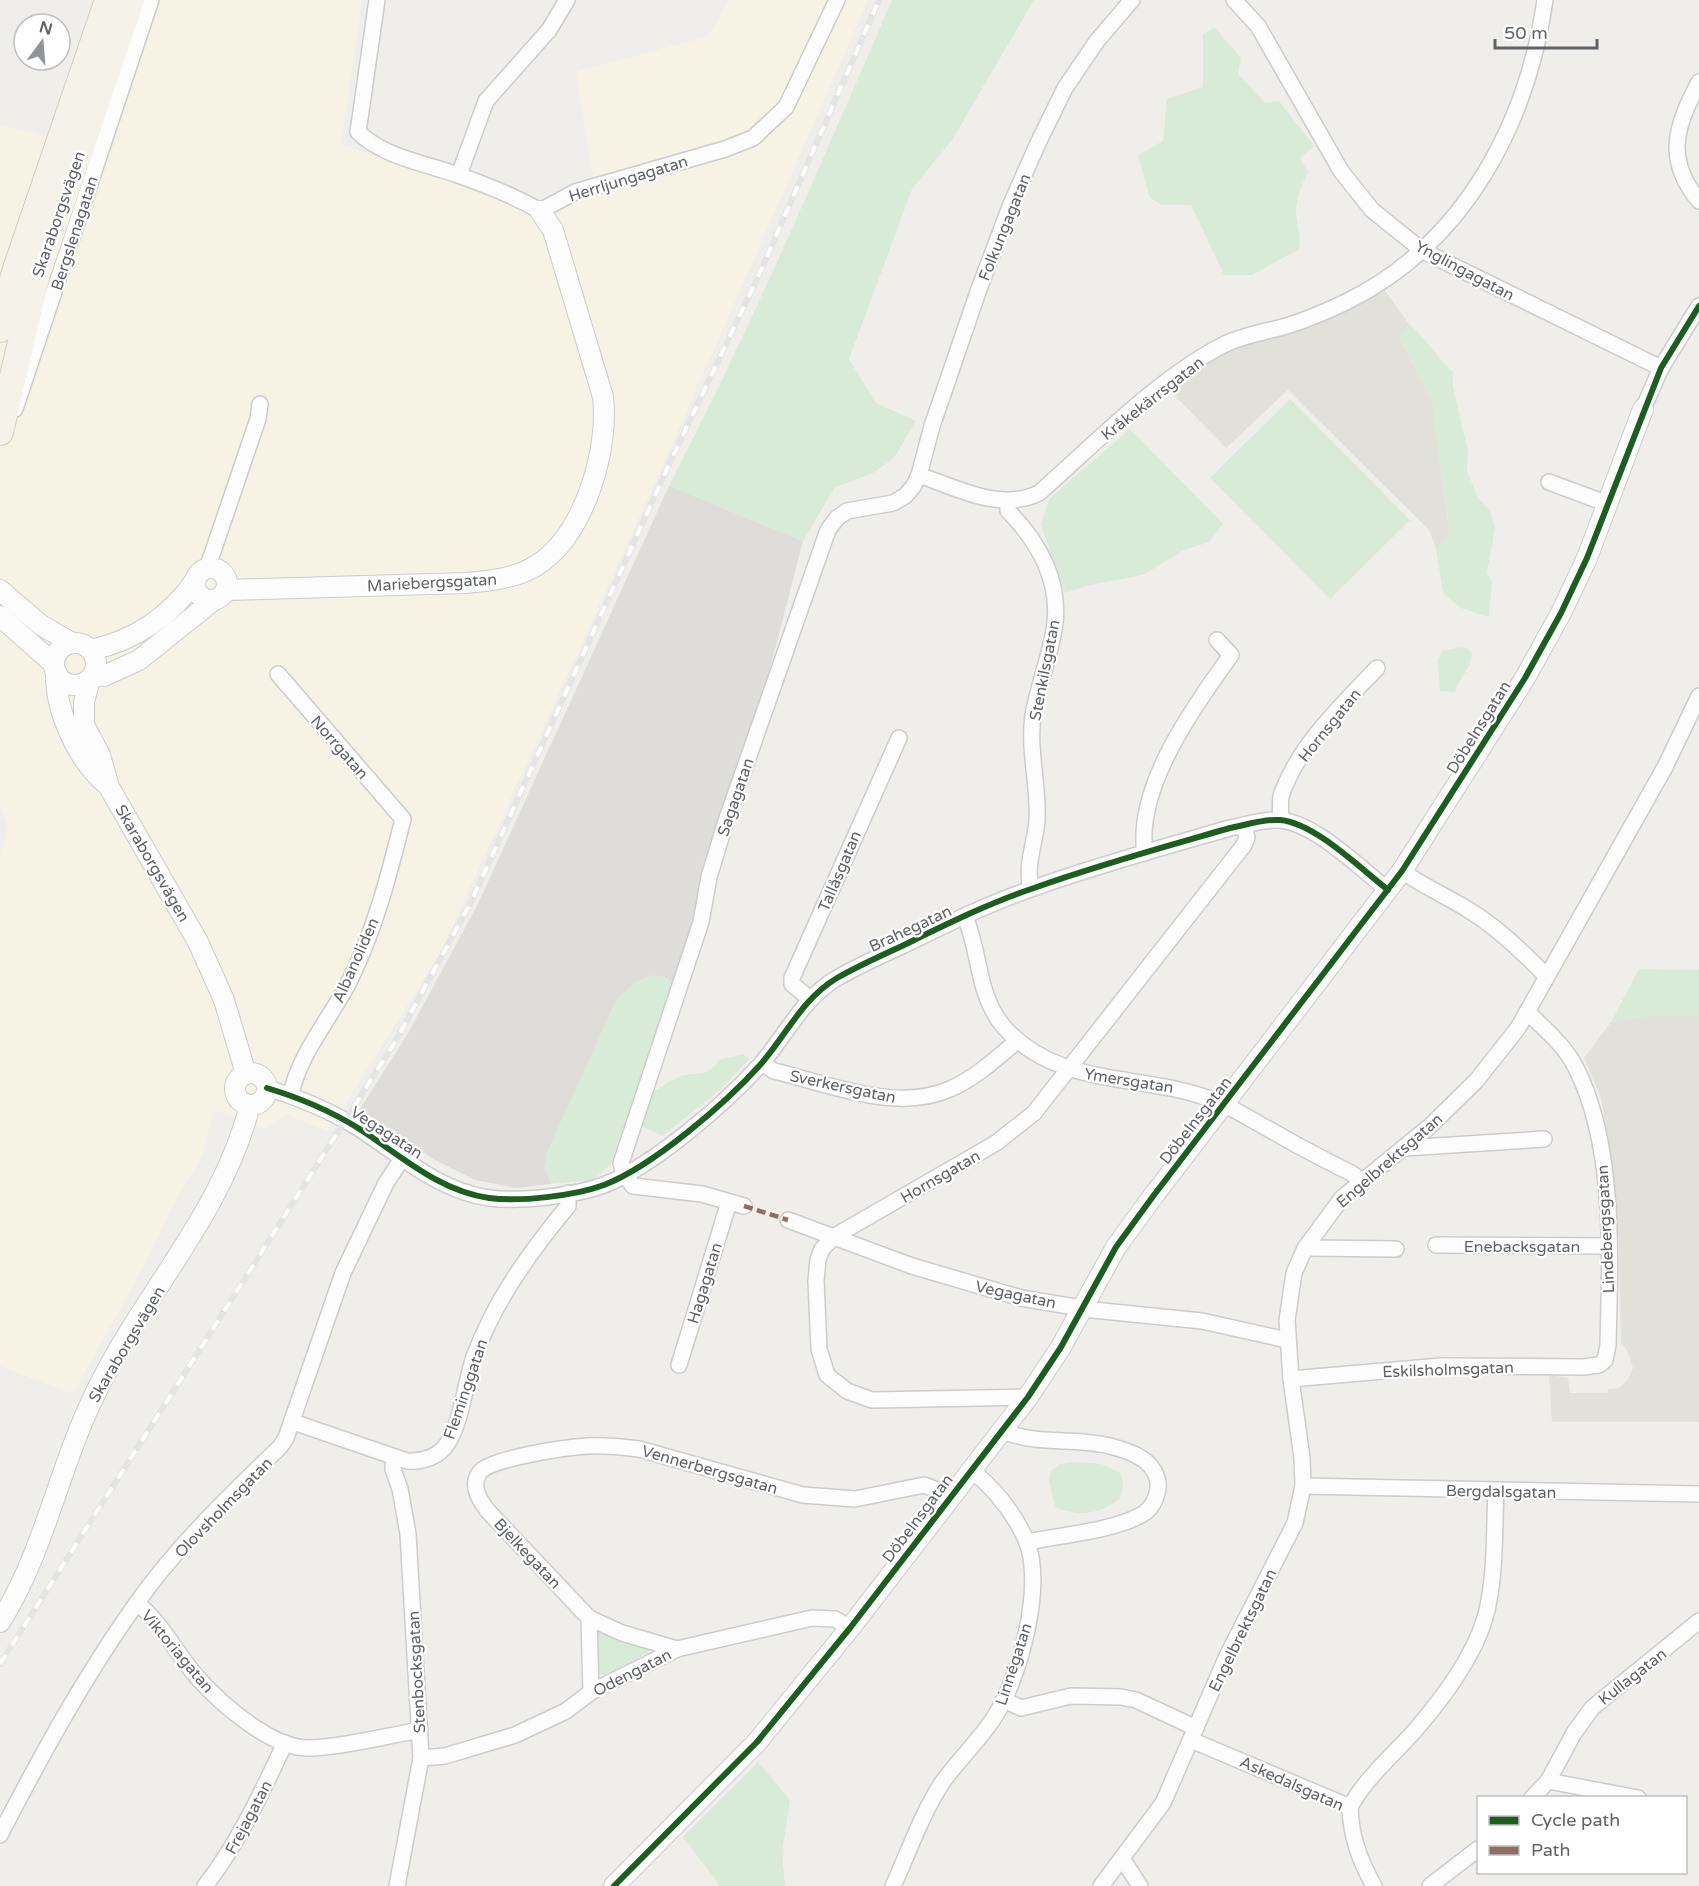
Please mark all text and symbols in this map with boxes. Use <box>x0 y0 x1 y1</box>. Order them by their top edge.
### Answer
north arrow <box>12 12 72 72</box>
scale bar <box>1495 12 1597 50</box>
text: N <box>37 17 55 40</box>
text: 50 m <box>1504 22 1548 44</box>
street label: Skaraborgsvägen <box>28 149 90 280</box>
street label: Herrljungagatan <box>566 151 690 207</box>
street label: Folkungagatan <box>974 171 1036 284</box>
street label: Bergslenagatan <box>47 174 103 293</box>
street label: Ynglingagatan <box>1411 236 1518 305</box>
street label: Kråkekärrsgatan <box>1097 353 1208 445</box>
street label: Mariebergsgatan <box>367 570 498 596</box>
street label: Stenkilsgatan <box>1025 618 1065 722</box>
street label: Döbelnsgatan <box>1442 677 1515 778</box>
street label: Hornsgatan <box>1294 685 1366 766</box>
street label: Norrgatan <box>306 712 372 784</box>
street label: Sagagatan <box>713 755 759 839</box>
street label: Skaraborgsvägen <box>110 801 194 926</box>
street label: Tallåsgatan <box>814 828 866 915</box>
street label: Brahegatan <box>866 901 955 957</box>
street label: Albanoliden <box>328 915 384 1006</box>
street label: Ymersgatan <box>1083 1064 1175 1098</box>
street label: Sverkersgatan <box>788 1066 898 1108</box>
street label: Döbelnsgatan <box>1155 1073 1236 1168</box>
street label: Vegagatan <box>347 1102 426 1164</box>
street label: Engelbrektsgatan <box>1332 1109 1447 1212</box>
street label: Hornsgatan <box>897 1146 984 1208</box>
street label: Lindebergsgatan <box>1593 1164 1619 1294</box>
street label: Enebacksgatan <box>1464 1237 1580 1257</box>
street label: Hagagatan <box>683 1240 727 1326</box>
street label: Vegagatan <box>974 1277 1058 1313</box>
street label: Skaraborgsvägen <box>84 1283 169 1406</box>
street label: Fleminggatan <box>439 1336 492 1442</box>
street label: Eskilsholmsgatan <box>1382 1358 1514 1382</box>
street label: Vennerbergsgatan <box>639 1441 780 1499</box>
street label: Olovsholmsgatan <box>171 1453 277 1562</box>
street label: Döbelnsgatan <box>878 1470 958 1567</box>
street label: Bergdalsgatan <box>1446 1481 1556 1503</box>
street label: Bjelkegatan <box>489 1514 565 1593</box>
street label: Engelbrektsgatan <box>1204 1566 1281 1695</box>
street label: Viktoriagatan <box>137 1606 218 1697</box>
street label: Stenbocksgatan <box>404 1610 430 1734</box>
street label: Linnégatan <box>991 1621 1037 1708</box>
street label: Kullagatan <box>1594 1644 1671 1710</box>
street label: Odengatan <box>590 1645 675 1701</box>
street label: Askedalsgatan <box>1236 1752 1347 1816</box>
street label: Frejagatan <box>221 1777 277 1858</box>
legend <box>1477 1796 1687 1874</box>
text: Cycle path <box>1531 1809 1620 1831</box>
text: Path <box>1531 1839 1570 1861</box>

